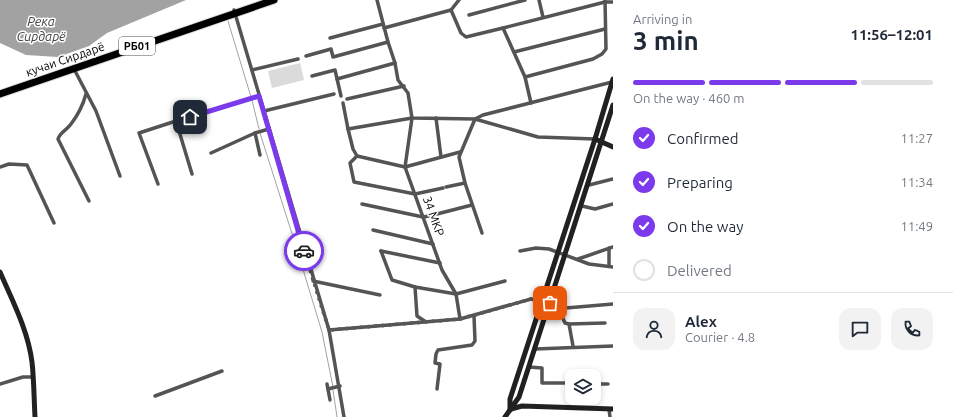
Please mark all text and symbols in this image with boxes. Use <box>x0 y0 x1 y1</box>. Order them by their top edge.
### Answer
text: Arriving in <box>633 12 692 26</box>
water label: Река Сирдарё <box>16 14 66 43</box>
text: 3 min <box>633 26 699 55</box>
text: 11:56–12:01 <box>850 26 933 43</box>
road number: РБ01 <box>119 37 155 55</box>
street label: кучаи Сирдарё <box>24 39 106 79</box>
text: On the way · 460 m <box>633 91 745 105</box>
pin <box>173 100 207 134</box>
icon: home <box>179 106 201 128</box>
icon: check <box>633 127 655 149</box>
text: Confirmed <box>667 130 739 147</box>
text: 11:27 <box>900 131 933 145</box>
icon: check <box>633 171 655 193</box>
text: Preparing <box>667 174 733 191</box>
text: 11:34 <box>900 175 933 189</box>
street label: 34 МКР <box>421 194 447 238</box>
icon: check <box>633 215 655 237</box>
text: On the way <box>667 218 743 235</box>
text: 11:49 <box>900 219 933 233</box>
courier <box>284 231 324 271</box>
icon: car <box>293 240 315 262</box>
text: Delivered <box>667 262 732 279</box>
pin <box>533 286 567 320</box>
icon: bag <box>539 292 561 314</box>
button: person <box>633 308 675 350</box>
button: chat <box>839 308 881 350</box>
button: phone <box>891 308 933 350</box>
text: Alex <box>685 313 717 330</box>
text: Courier · 4.8 <box>685 330 755 344</box>
map controls <box>565 369 601 405</box>
button: layers <box>565 369 601 405</box>

